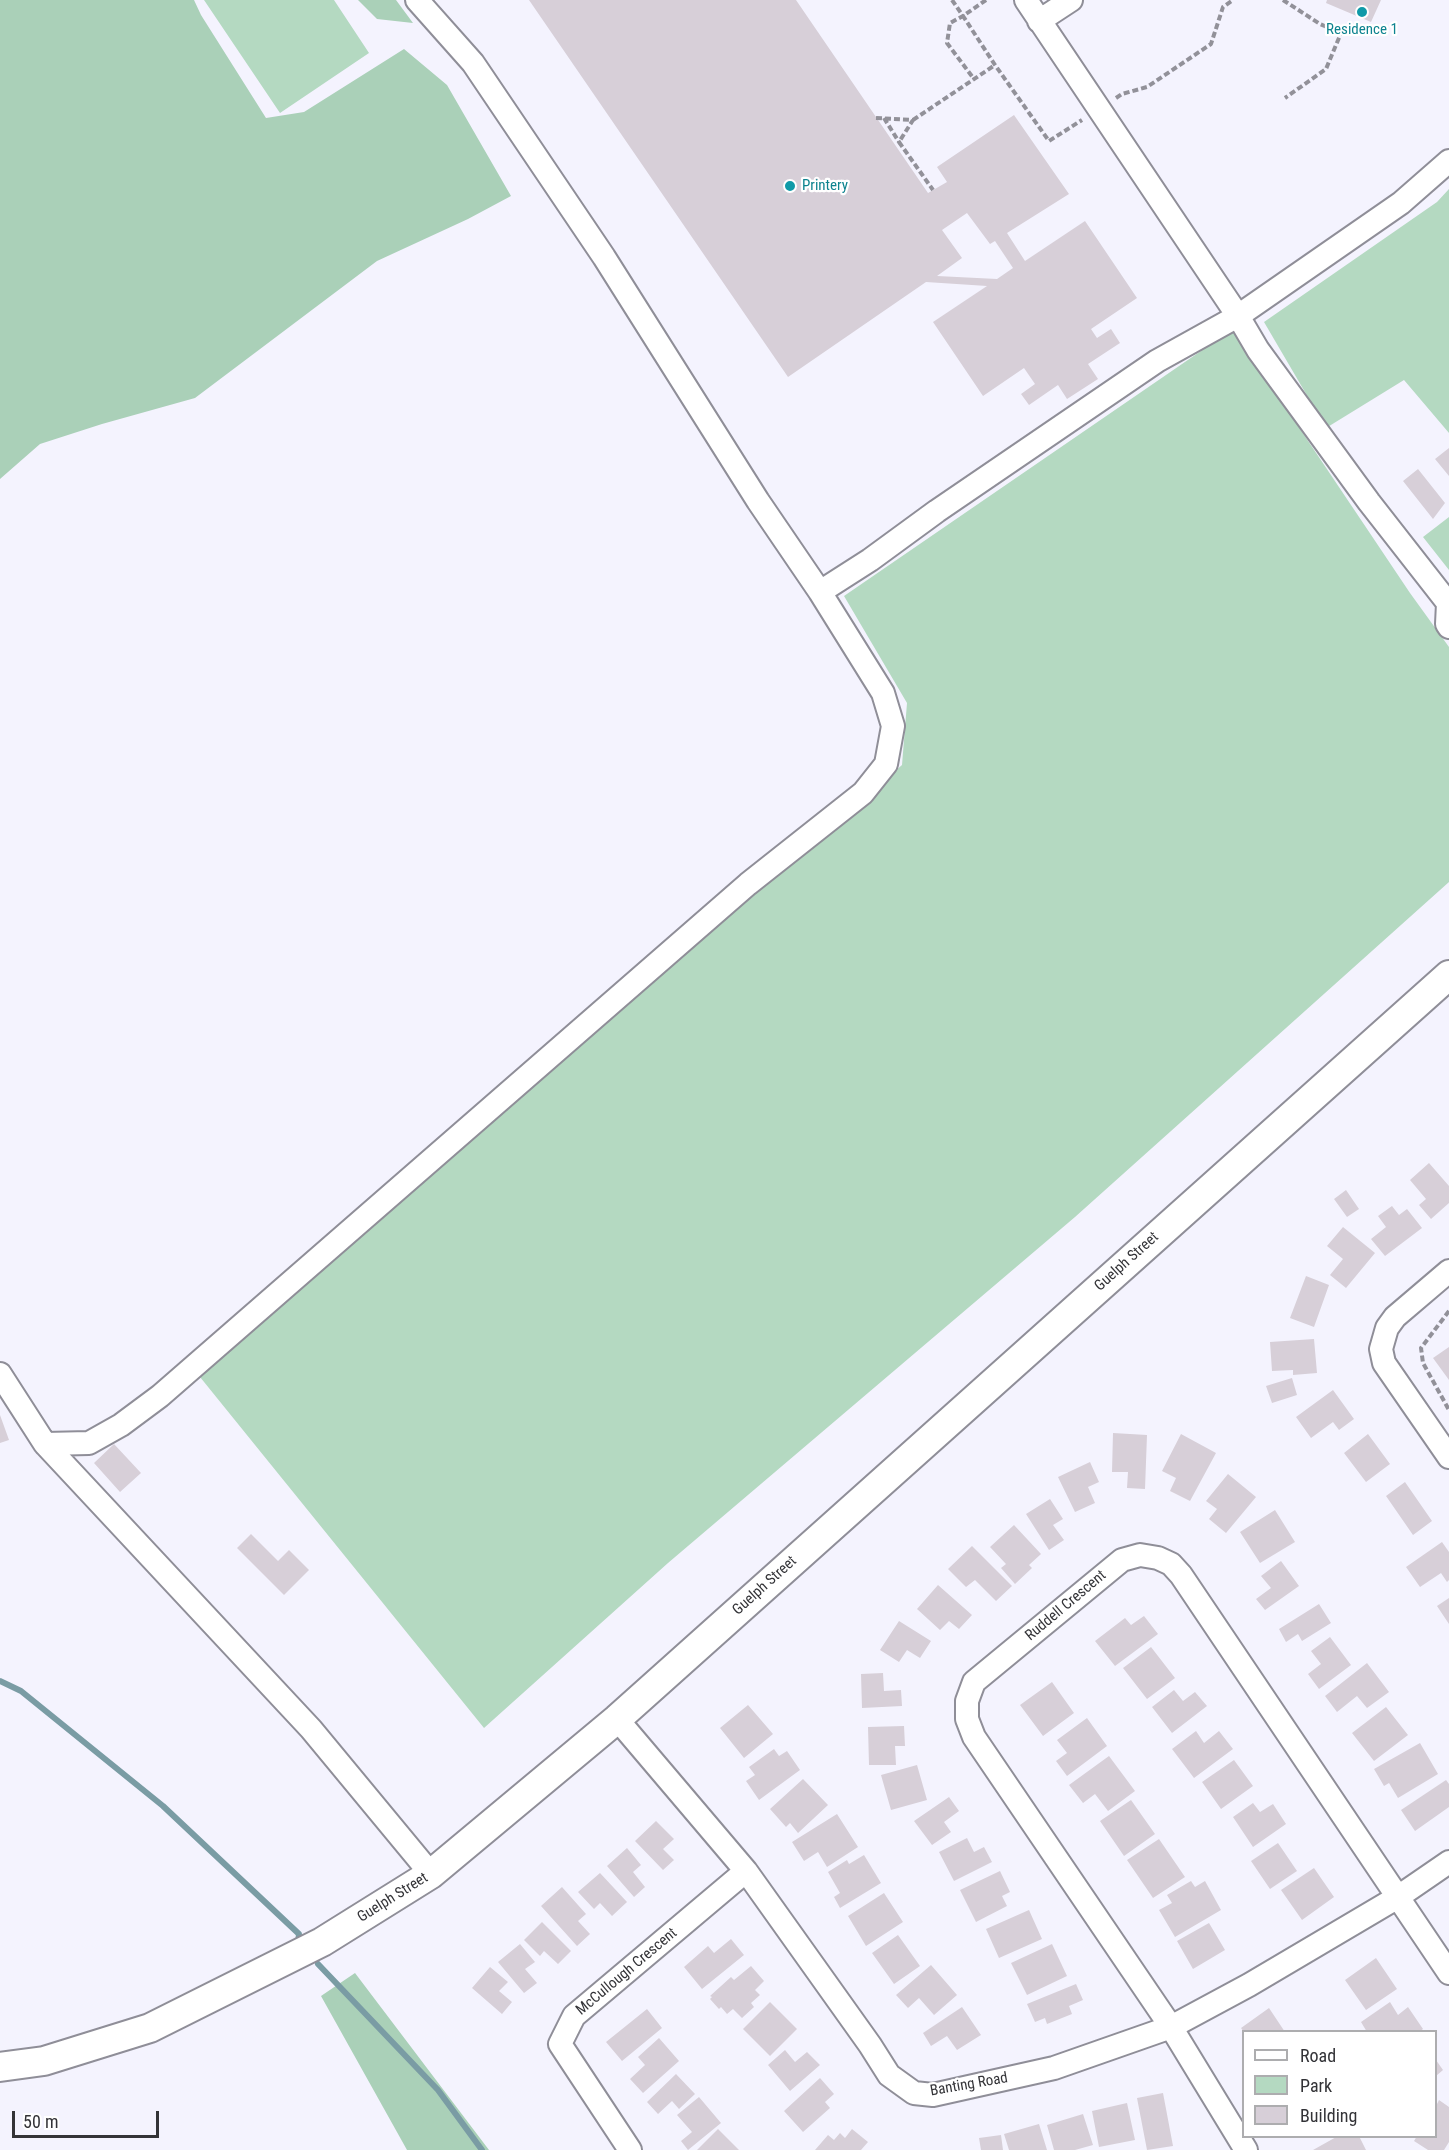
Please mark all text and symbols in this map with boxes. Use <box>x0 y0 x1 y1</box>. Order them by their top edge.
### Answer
marker: Residence 1 <box>1355 5 1369 19</box>
place label: Residence 1 <box>1326 21 1398 39</box>
place label: Printery <box>802 177 848 195</box>
marker: Printery <box>783 179 797 193</box>
street label: Guelph Street <box>1091 1229 1163 1295</box>
street label: Guelph Street <box>729 1553 801 1619</box>
street label: Ruddell Crescent <box>1022 1567 1110 1645</box>
street label: Guelph Street <box>354 1869 432 1927</box>
street label: McCullough Crescent <box>573 1925 681 2019</box>
legend <box>1242 2030 1437 2138</box>
text: Road <box>1300 2045 1336 2066</box>
street label: Banting Road <box>929 2069 1009 2101</box>
text: Park <box>1300 2075 1332 2096</box>
scale bar <box>15 2099 162 2137</box>
text: Building <box>1300 2105 1357 2126</box>
text: 50 m <box>23 2111 58 2132</box>

